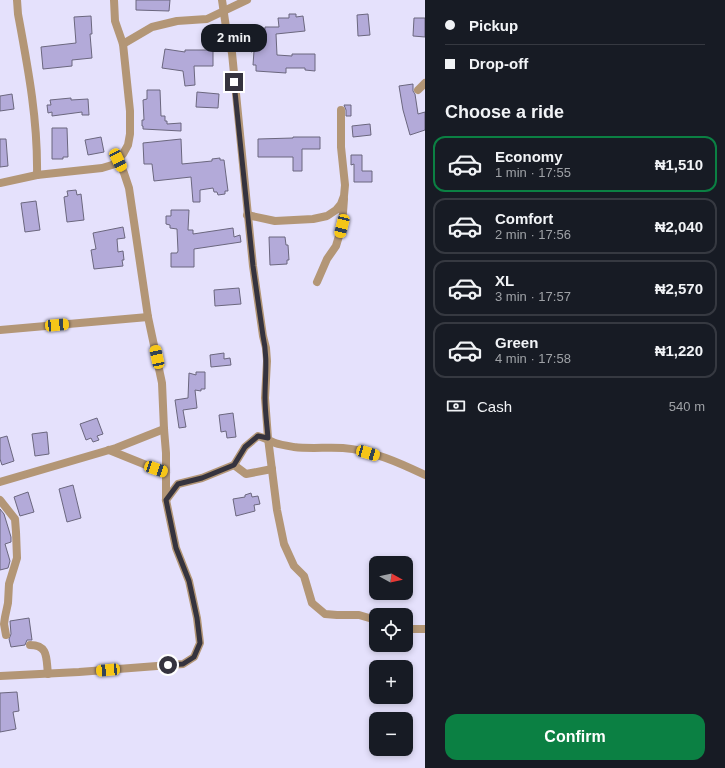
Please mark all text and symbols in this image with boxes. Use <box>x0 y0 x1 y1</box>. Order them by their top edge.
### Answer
text: Pickup <box>469 17 518 34</box>
callout: 2 min <box>201 24 267 52</box>
text: 2 min <box>217 30 251 45</box>
text: Drop-off <box>469 55 528 72</box>
route end <box>225 73 243 91</box>
text: Choose a ride <box>445 102 564 122</box>
icon: car <box>447 146 483 182</box>
car <box>107 147 129 173</box>
text: Economy <box>495 148 563 165</box>
text: ₦1,510 <box>655 156 703 173</box>
text: 1 min · 17:55 <box>495 165 571 180</box>
icon: car <box>447 208 483 244</box>
text: Comfort <box>495 210 553 227</box>
car <box>333 213 351 239</box>
text: ₦2,040 <box>655 218 703 235</box>
text: 2 min · 17:56 <box>495 227 571 242</box>
icon: car <box>447 270 483 306</box>
text: XL <box>495 272 514 289</box>
text: ₦2,570 <box>655 280 703 297</box>
text: 3 min · 17:57 <box>495 289 571 304</box>
car <box>45 318 69 332</box>
icon: car <box>447 332 483 368</box>
text: Green <box>495 334 538 351</box>
text: ₦1,220 <box>655 342 703 359</box>
car <box>149 344 165 370</box>
text: 4 min · 17:58 <box>495 351 571 366</box>
icon: cash <box>445 395 467 417</box>
text: Cash <box>477 398 512 415</box>
text: 540 m <box>669 399 705 414</box>
car <box>355 444 381 462</box>
car <box>143 459 169 479</box>
north arrow <box>369 556 413 600</box>
map controls <box>369 556 413 756</box>
button: locate <box>369 608 413 652</box>
route start <box>159 656 177 674</box>
button: + <box>369 660 413 704</box>
car <box>96 663 120 677</box>
button: − <box>369 712 413 756</box>
button: Confirm <box>445 714 705 760</box>

